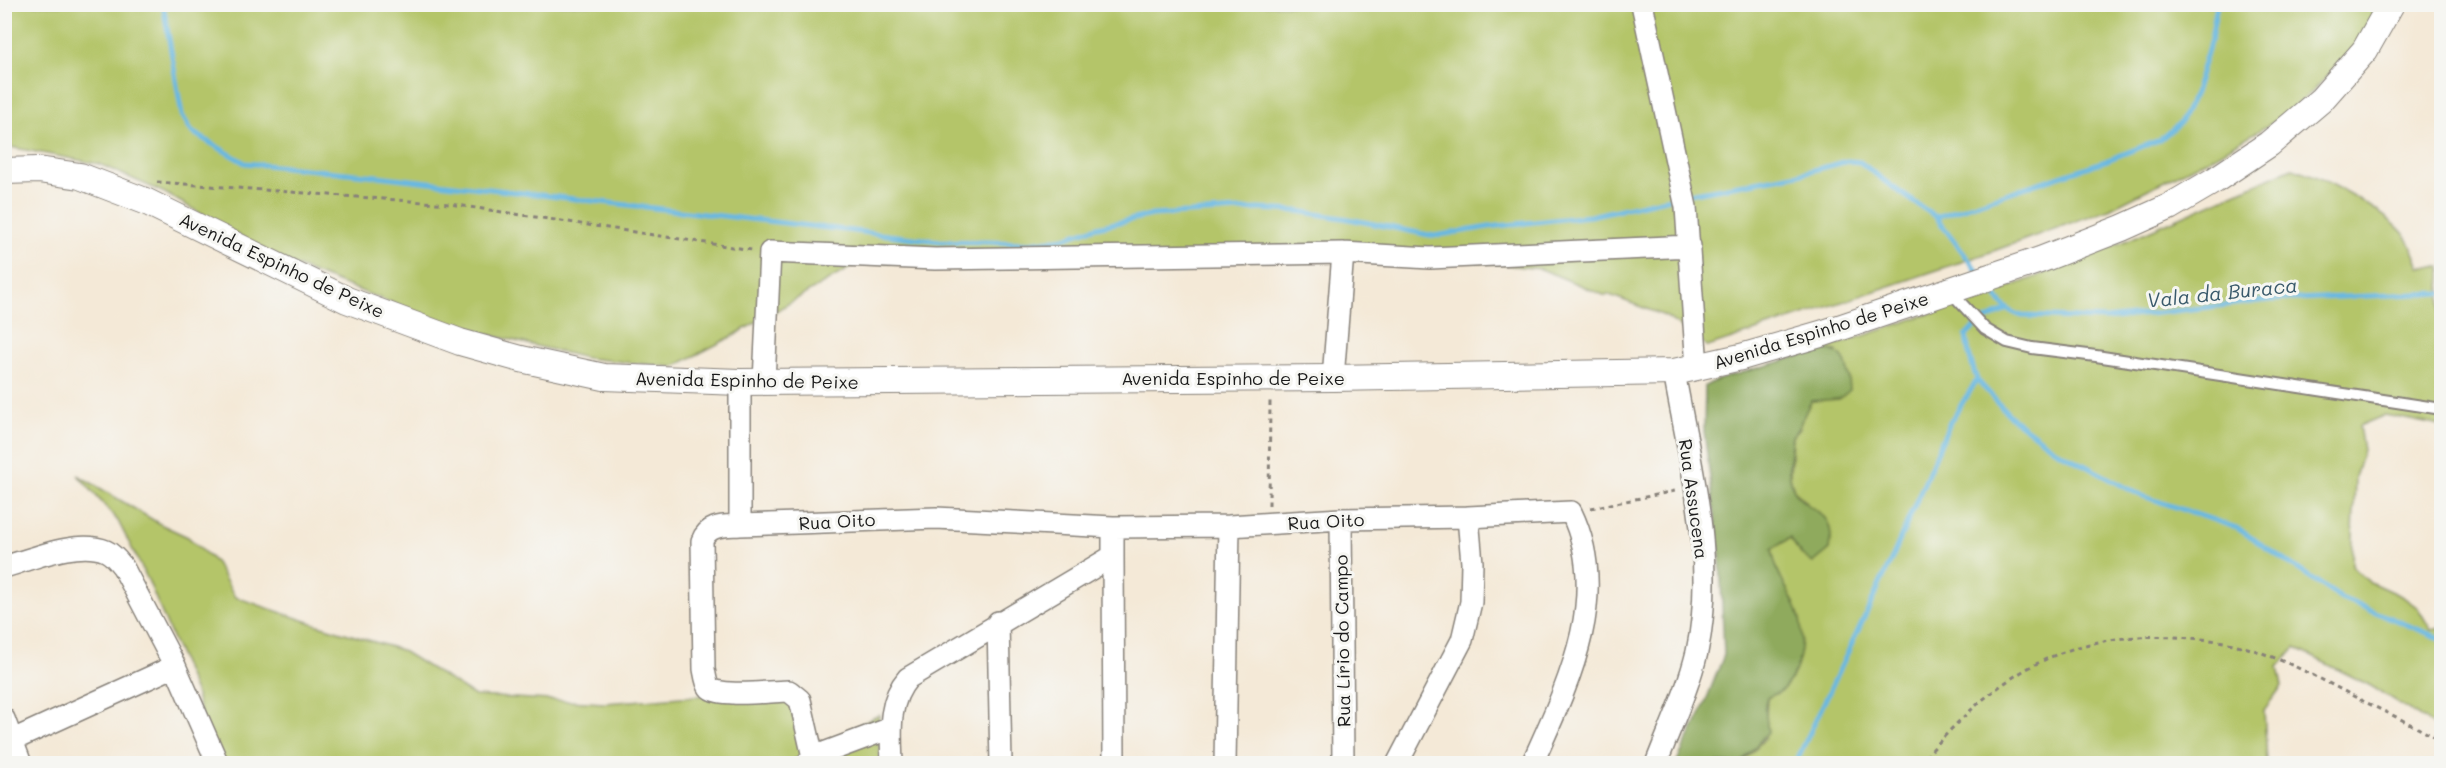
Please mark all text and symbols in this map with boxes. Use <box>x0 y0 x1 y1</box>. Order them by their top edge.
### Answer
street label: Avenida Espinho de Peixe <box>176 207 388 323</box>
water label: Vala da Buraca <box>2145 271 2299 313</box>
street label: Avenida Espinho de Peixe <box>1711 286 1931 374</box>
street label: Avenida Espinho de Peixe <box>635 366 859 394</box>
street label: Avenida Espinho de Peixe <box>1121 366 1345 390</box>
street label: Rua Assucena <box>1674 437 1714 561</box>
street label: Rua Oito <box>798 507 876 535</box>
street label: Rua Oito <box>1287 507 1365 535</box>
street label: Rua Lírio do Campo <box>1328 554 1356 727</box>

